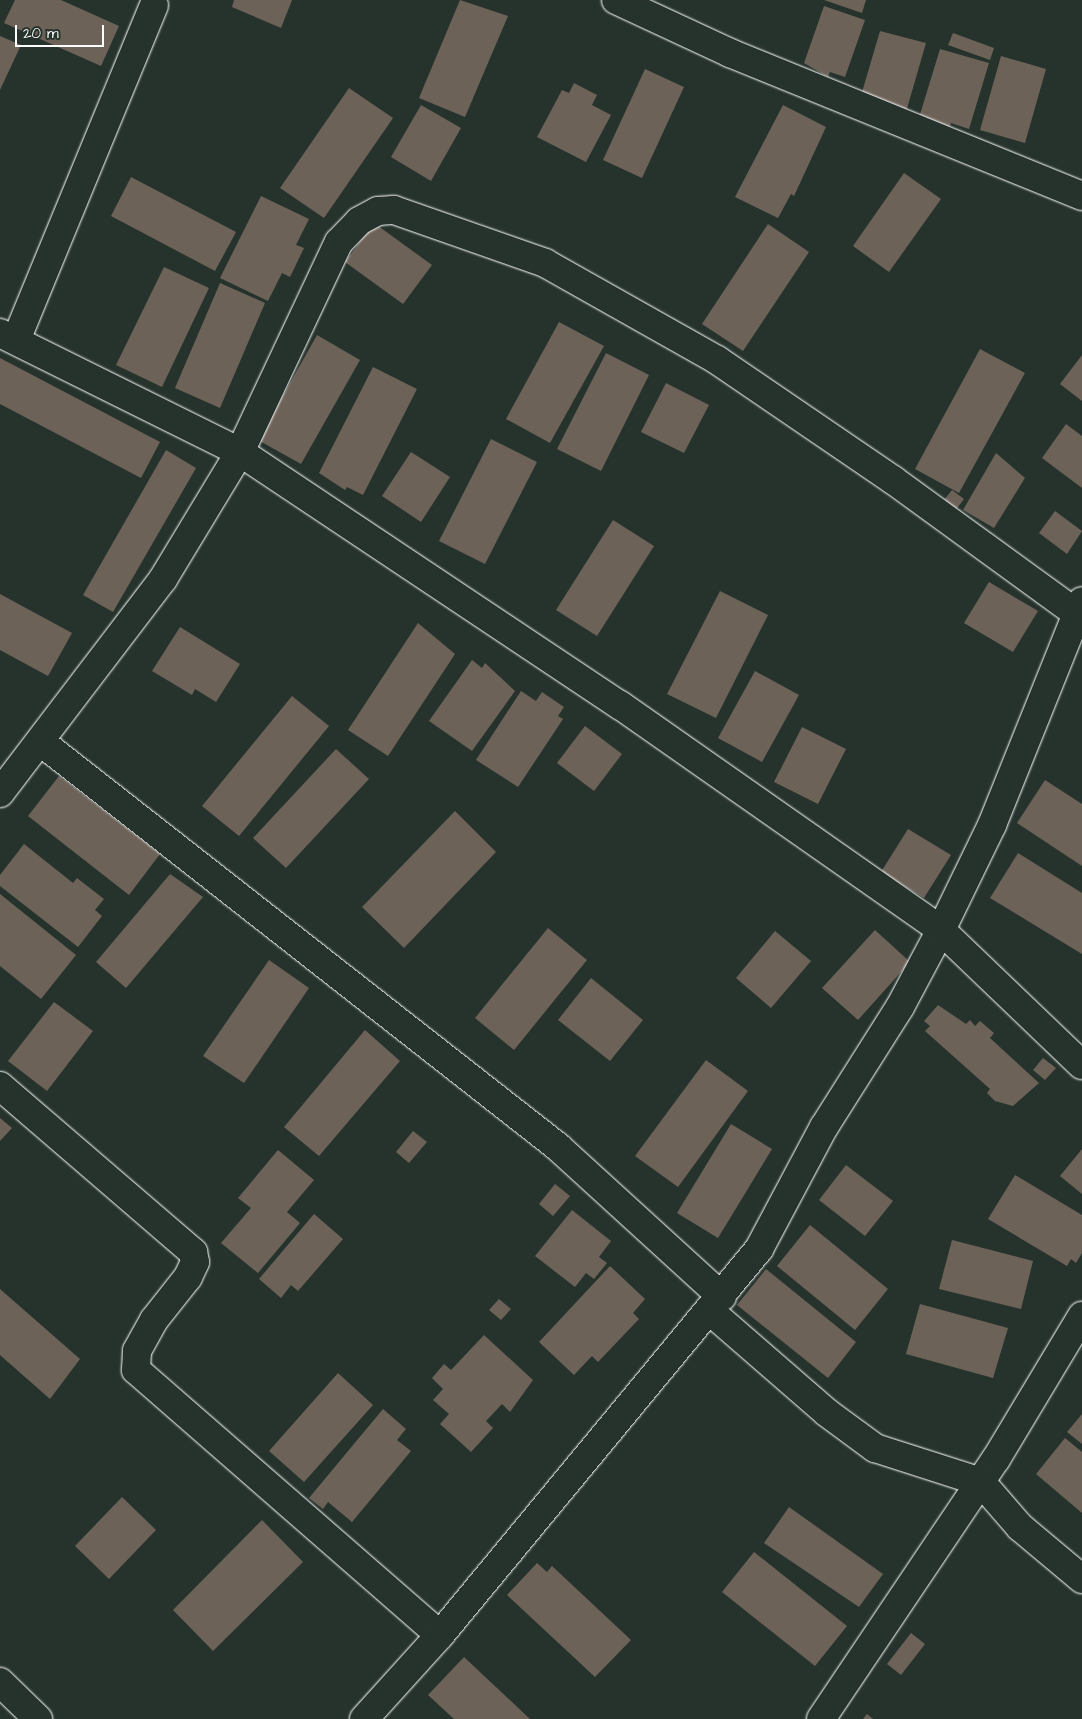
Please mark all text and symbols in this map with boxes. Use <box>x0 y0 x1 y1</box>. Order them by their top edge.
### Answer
scale bar <box>18 15 106 47</box>
text: 20 m <box>23 23 59 44</box>

